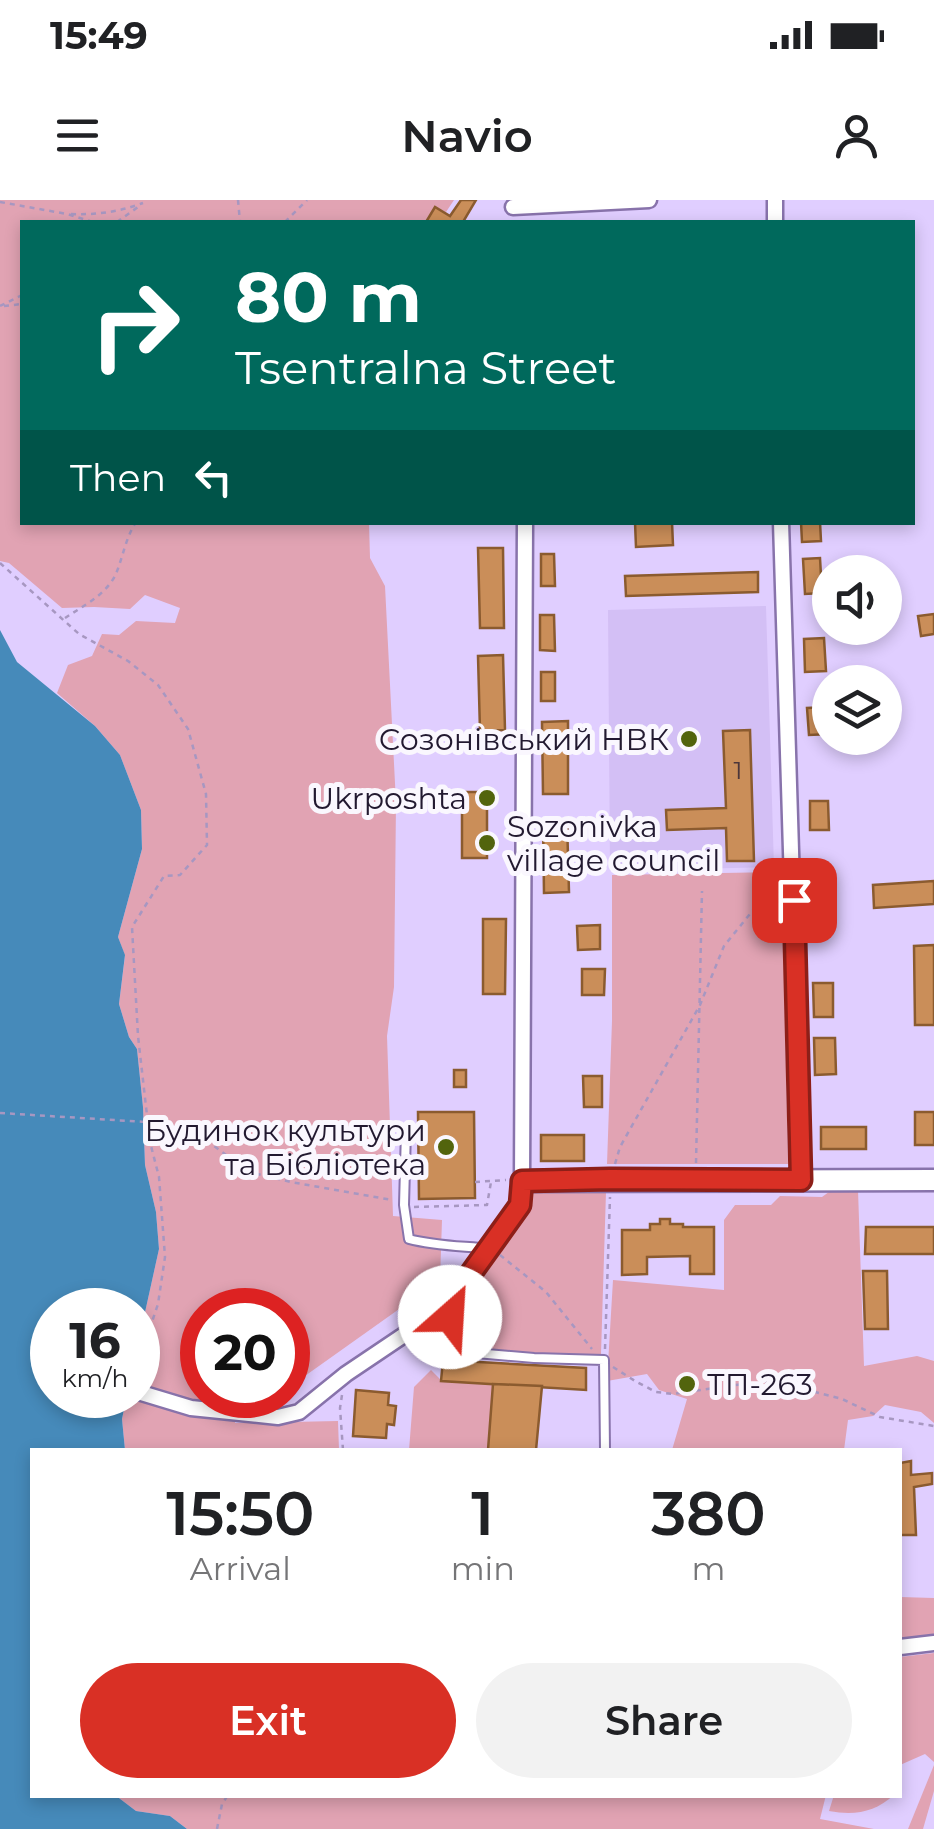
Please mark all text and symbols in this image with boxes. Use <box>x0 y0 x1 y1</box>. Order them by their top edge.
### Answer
text: 15:49 <box>50 12 148 59</box>
icon: menu <box>50 108 105 163</box>
text: Navio <box>401 108 533 163</box>
icon: person <box>829 108 884 163</box>
text: 80 m <box>235 254 422 340</box>
icon: right <box>70 260 200 390</box>
text: Tsentralna Street <box>235 340 617 395</box>
icon: left <box>186 450 241 505</box>
text: Then <box>70 454 166 501</box>
map controls <box>812 555 902 755</box>
button: sound <box>812 555 902 645</box>
button: layers <box>812 665 902 755</box>
place label: Созонівський НВК <box>379 721 669 758</box>
marker: Созонівський НВК <box>678 728 700 750</box>
house number: 1 <box>733 755 743 785</box>
place label: Ukrposhta <box>310 780 467 817</box>
marker: Ukrposhta <box>476 787 498 809</box>
place label: Sozonivka village council <box>507 808 720 879</box>
marker: Sozonivka village council <box>476 832 498 854</box>
pin <box>752 858 837 943</box>
icon: arrive <box>767 873 822 928</box>
place label: Будинок культури та Бібліотека <box>145 1112 426 1183</box>
marker: Будинок культури та Бібліотека <box>435 1136 457 1158</box>
position arrow <box>398 1265 502 1369</box>
speed limit sign: 20 <box>180 1288 310 1418</box>
text: 16 <box>69 1310 121 1371</box>
text: km/h <box>62 1363 128 1393</box>
place label: ТП-263 <box>707 1366 813 1403</box>
marker: ТП-263 <box>676 1373 698 1395</box>
text: 15:50 <box>166 1477 314 1550</box>
text: 1 <box>471 1477 494 1550</box>
text: 380 <box>651 1477 766 1550</box>
text: Arrival <box>190 1549 291 1588</box>
text: min <box>451 1549 515 1588</box>
text: m <box>691 1549 725 1588</box>
button: Exit <box>80 1663 456 1778</box>
button: Share <box>476 1663 852 1778</box>

